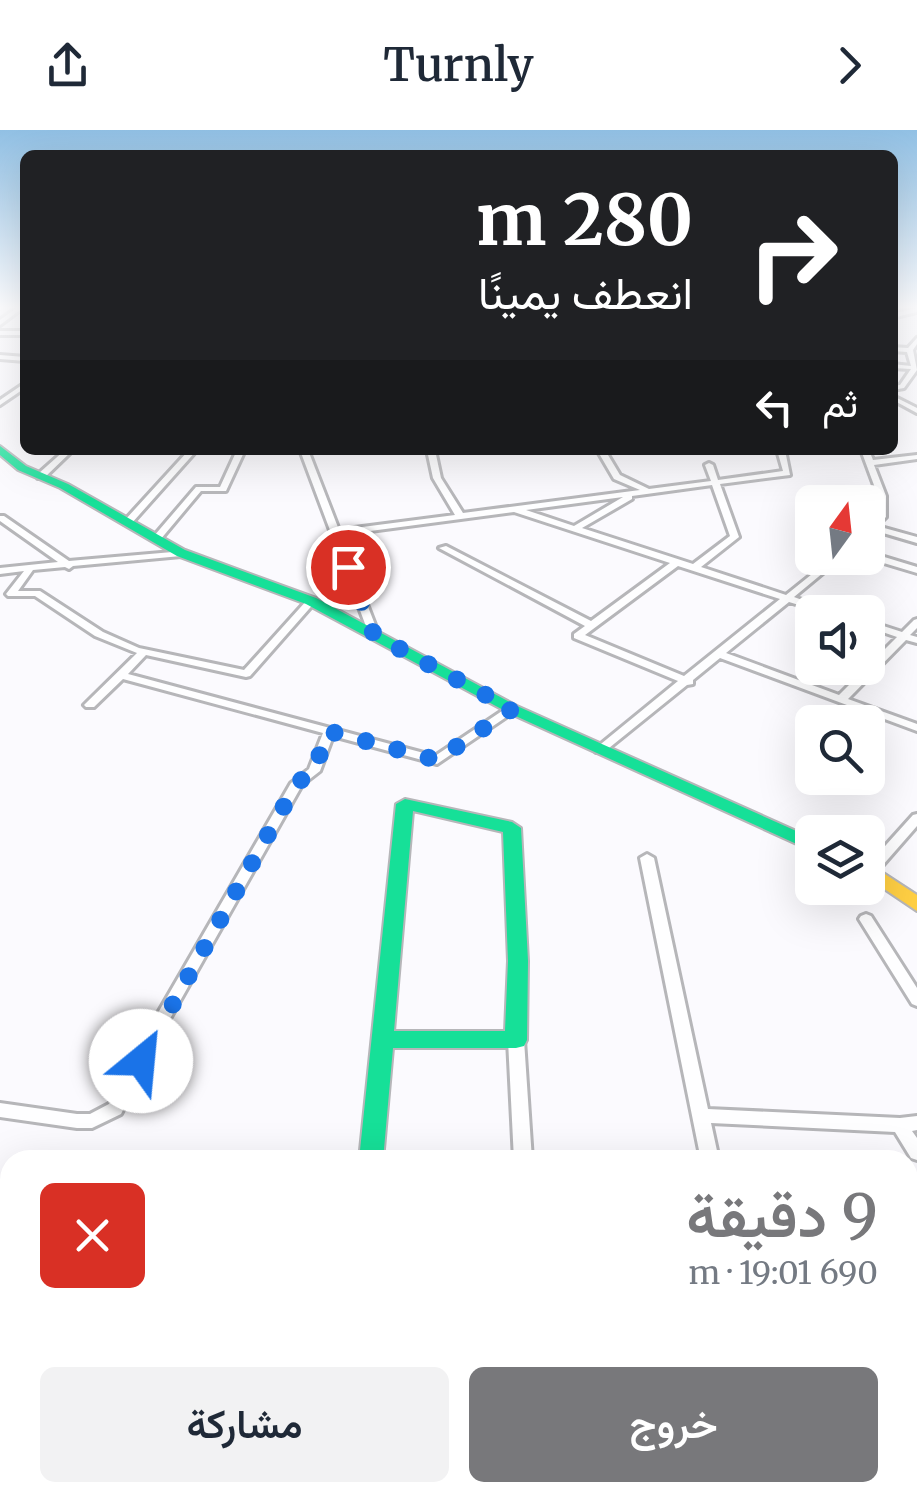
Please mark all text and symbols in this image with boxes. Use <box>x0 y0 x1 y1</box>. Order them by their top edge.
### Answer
text: Turnly <box>383 37 534 93</box>
icon: share <box>40 38 95 93</box>
icon: forward <box>822 38 877 93</box>
text: 280 m <box>476 176 693 264</box>
icon: right <box>728 190 858 320</box>
text: انعطف يمينًا <box>478 265 693 321</box>
icon: left <box>747 380 802 435</box>
text: ثم <box>822 380 858 427</box>
north arrow <box>795 485 885 575</box>
map controls <box>795 485 885 905</box>
pin <box>306 525 391 610</box>
icon: arrive <box>321 540 376 595</box>
button: sound <box>795 595 885 685</box>
button: search <box>795 705 885 795</box>
button: layers <box>795 815 885 905</box>
position arrow <box>89 1009 193 1113</box>
text: 9 دقيقة <box>686 1178 878 1253</box>
button: close <box>40 1183 145 1288</box>
text: 690 m · 19:01 <box>688 1253 878 1293</box>
button: مشاركة <box>40 1367 449 1482</box>
button: خروج <box>469 1367 878 1482</box>

